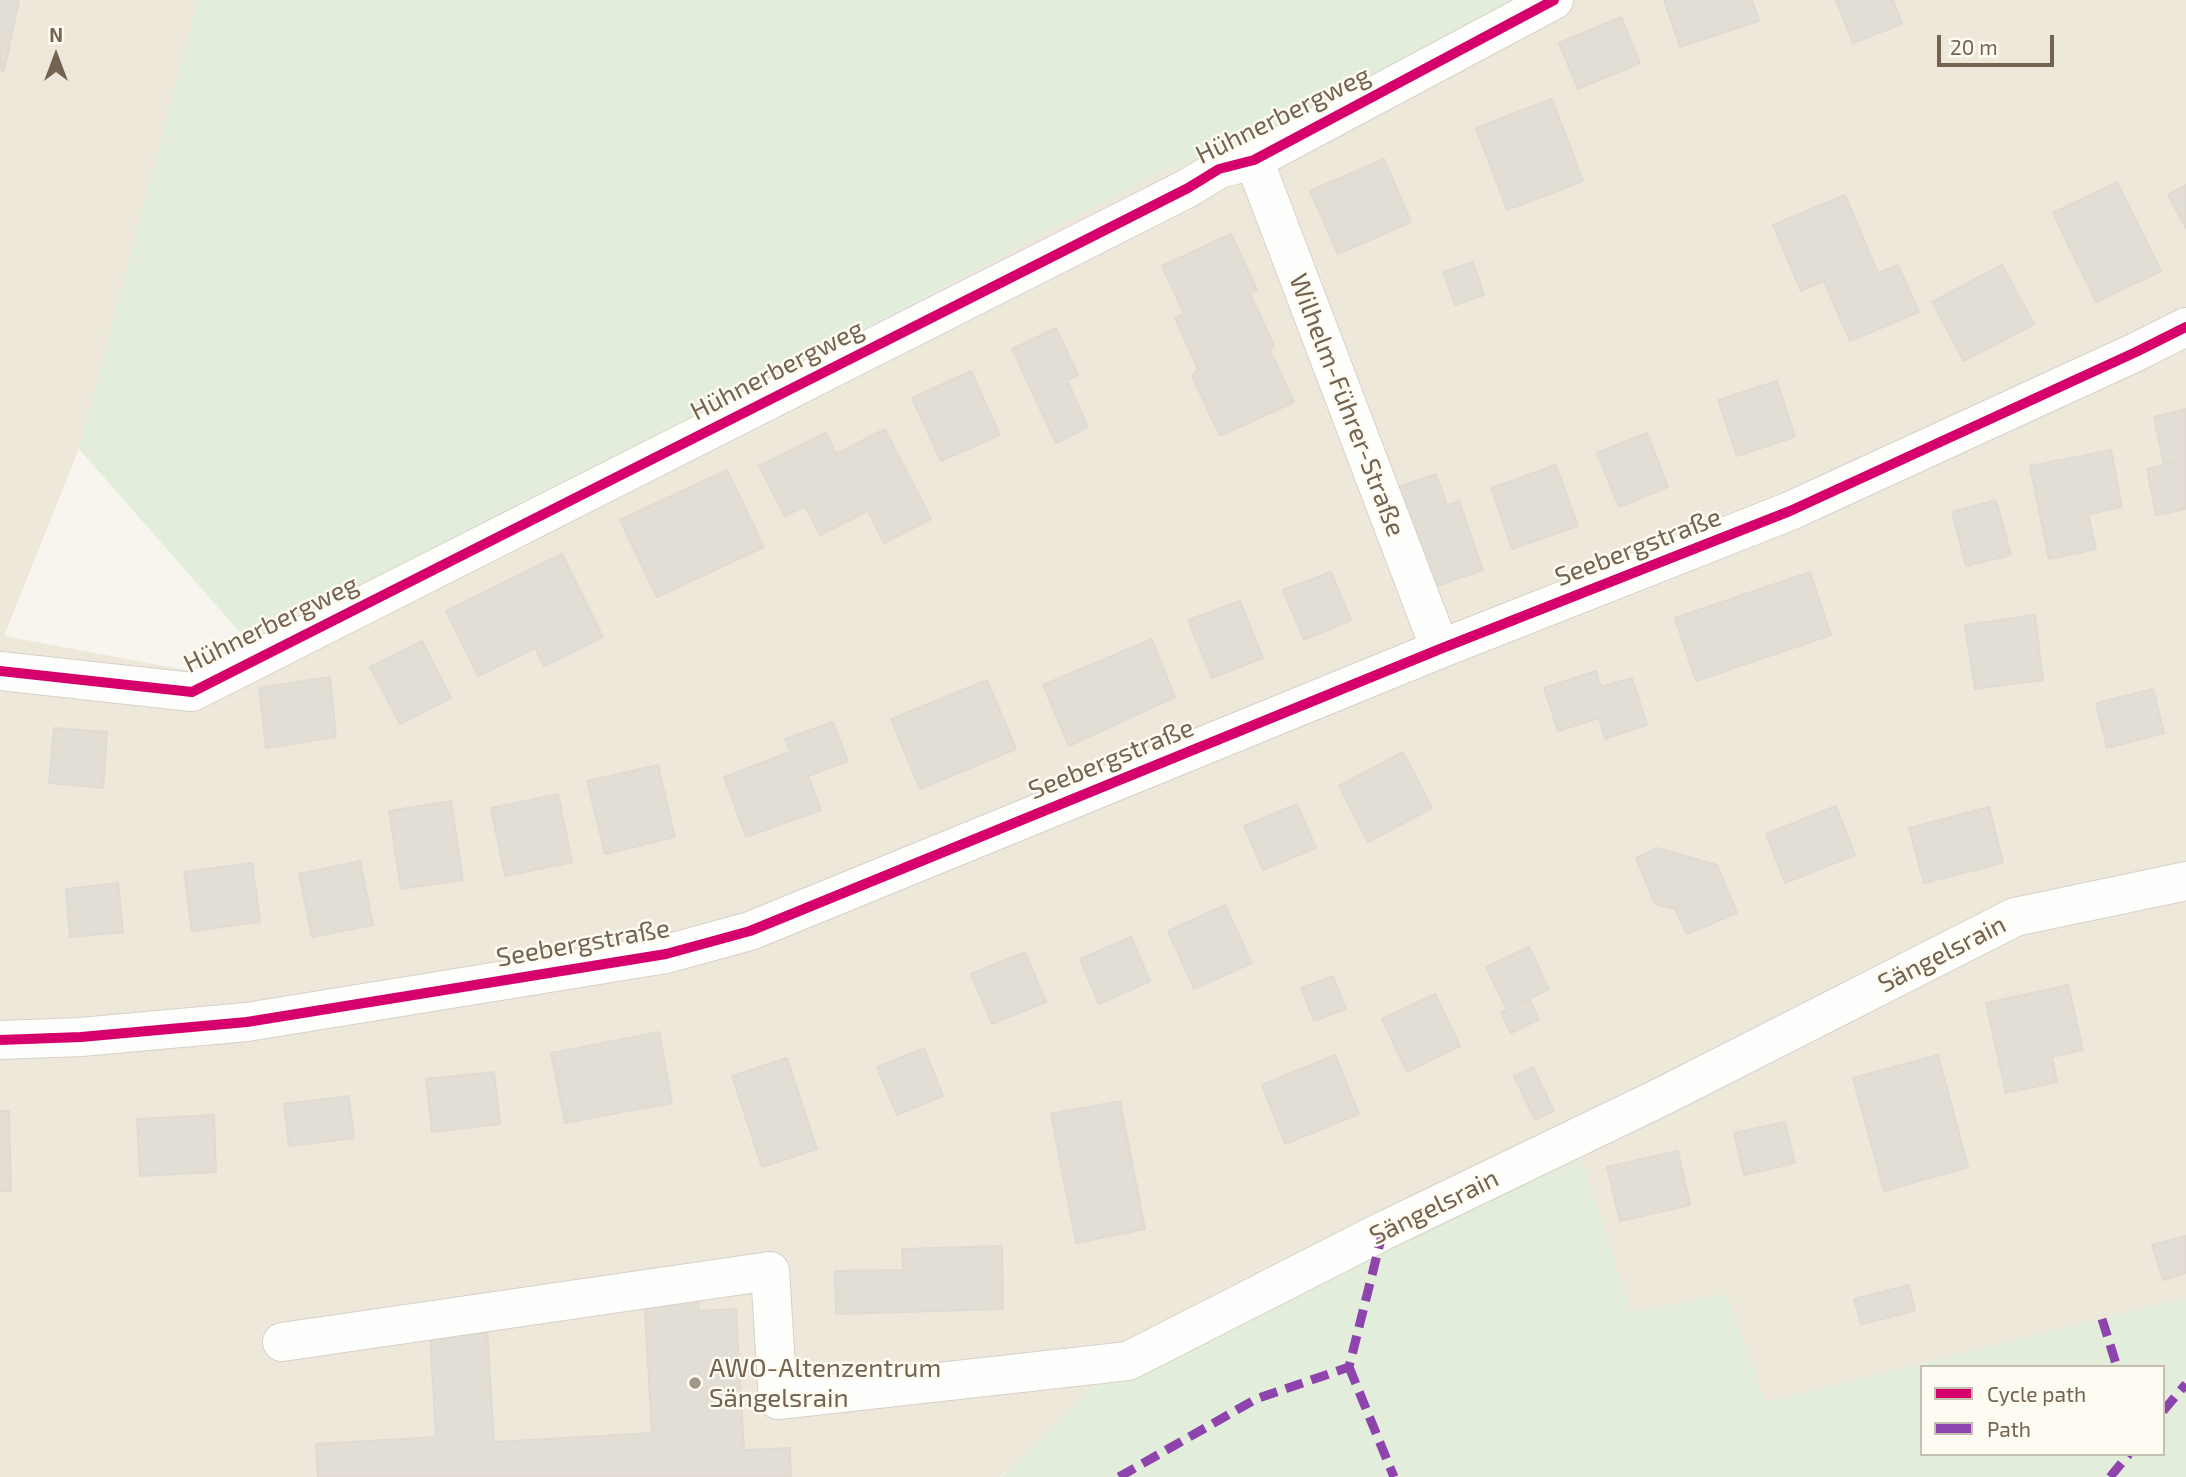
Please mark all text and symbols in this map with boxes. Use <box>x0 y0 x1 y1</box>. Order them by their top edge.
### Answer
north arrow <box>21 21 91 91</box>
scale bar <box>1941 21 2058 65</box>
text: N <box>49 23 63 46</box>
text: 20 m <box>1950 34 1998 59</box>
street label: Hühnerbergweg <box>1191 59 1375 171</box>
street label: Wilhelm-Führer-Straße <box>1282 269 1412 541</box>
street label: Hühnerbergweg <box>685 313 869 427</box>
street label: Seebergstraße <box>1551 501 1725 593</box>
street label: Hühnerbergweg <box>179 568 363 680</box>
street label: Seebergstraße <box>1024 712 1198 806</box>
street label: Sängelsrain <box>1873 908 2011 1000</box>
street label: Seebergstraße <box>494 912 672 974</box>
street label: Sängelsrain <box>1364 1162 1504 1252</box>
place label: AWO-Altenzentrum Sängelsrain <box>709 1352 941 1414</box>
legend <box>1920 1365 2165 1456</box>
marker: AWO-Altenzentrum Sängelsrain <box>687 1375 703 1391</box>
text: Cycle path <box>1987 1381 2086 1406</box>
text: Path <box>1987 1416 2031 1441</box>

